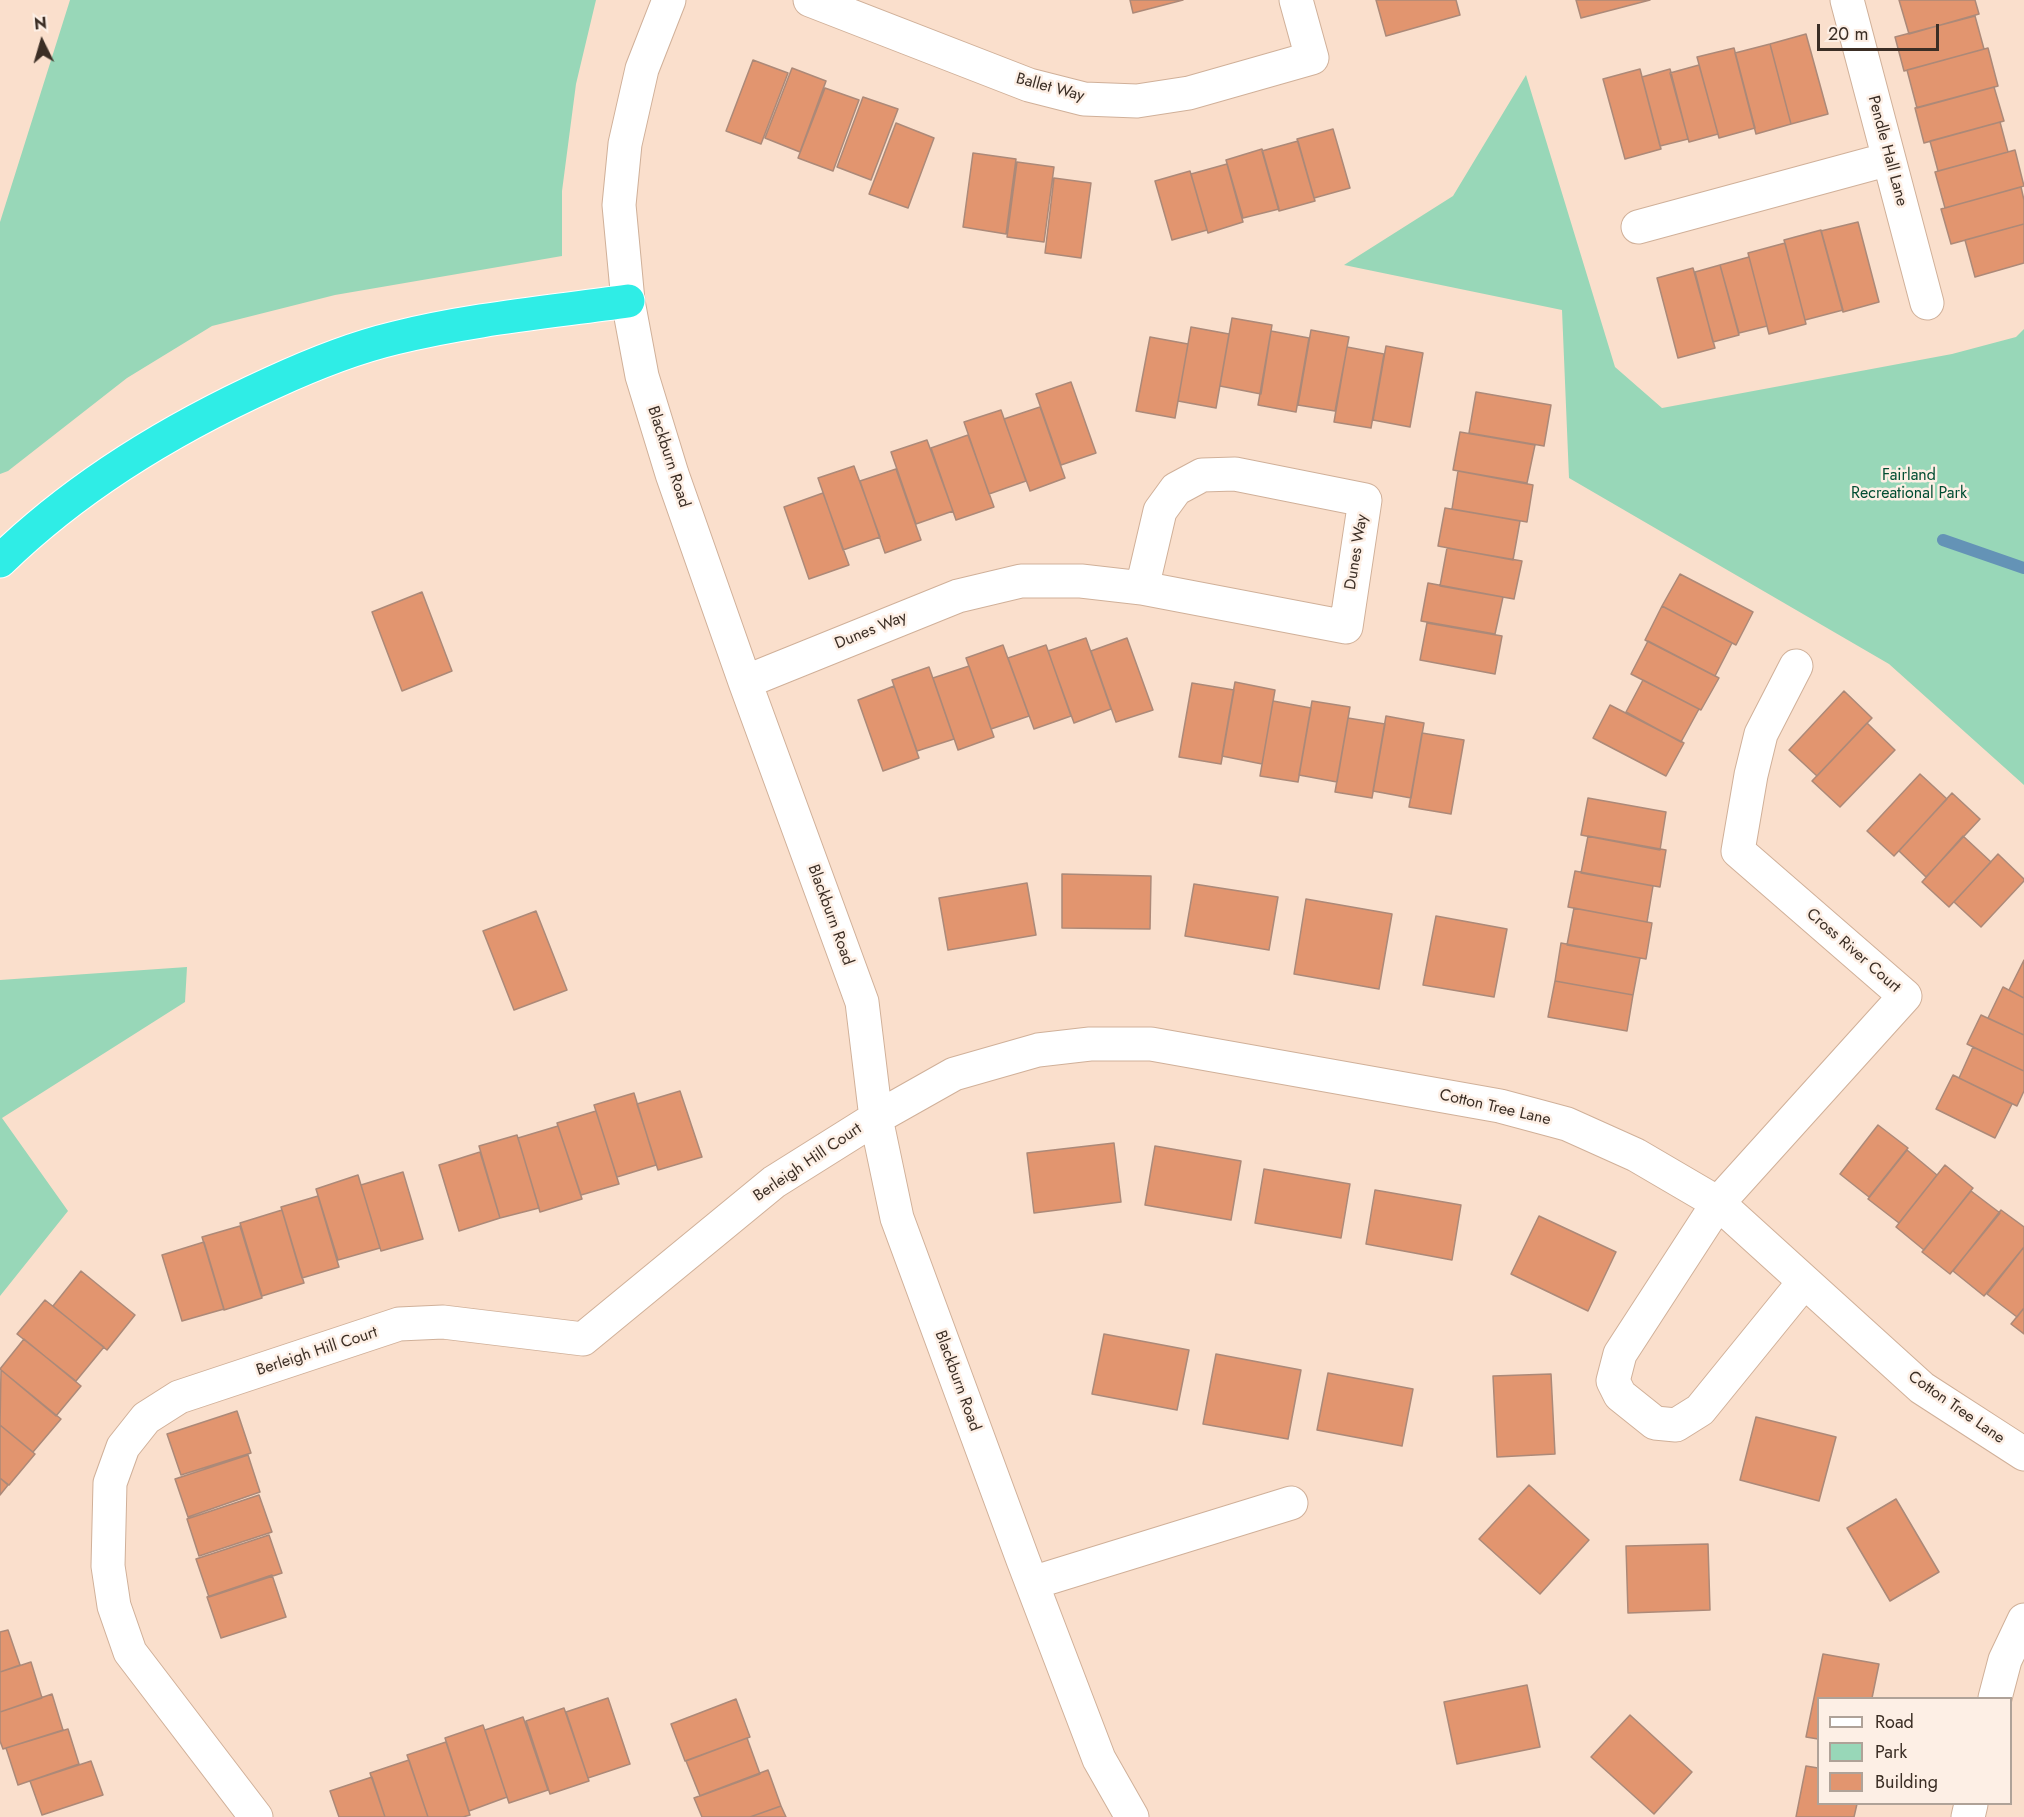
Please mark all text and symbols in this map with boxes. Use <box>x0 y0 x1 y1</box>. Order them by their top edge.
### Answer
north arrow <box>12 12 72 72</box>
text: N <box>33 12 48 36</box>
scale bar <box>1820 12 1942 50</box>
text: 20 m <box>1828 21 1868 47</box>
street label: Ballet Way <box>1014 70 1086 106</box>
street label: Pendle Hall Lane <box>1863 94 1911 208</box>
street label: Blackburn Road <box>643 404 693 510</box>
park label: Fairland Recreational Park <box>1851 466 1967 504</box>
street label: Dunes Way <box>1342 513 1372 591</box>
street label: Dunes Way <box>832 608 910 654</box>
street label: Blackburn Road <box>803 862 857 968</box>
street label: Cross River Court <box>1802 905 1904 997</box>
street label: Cotton Tree Lane <box>1438 1086 1552 1130</box>
street label: Berleigh Hill Court <box>750 1120 866 1206</box>
street label: Berleigh Hill Court <box>254 1323 380 1381</box>
street label: Blackburn Road <box>930 1328 984 1434</box>
street label: Cotton Tree Lane <box>1904 1368 2008 1448</box>
legend <box>1817 1697 2012 1805</box>
text: Road <box>1875 1709 1914 1735</box>
text: Park <box>1875 1739 1907 1765</box>
text: Building <box>1875 1769 1938 1795</box>

